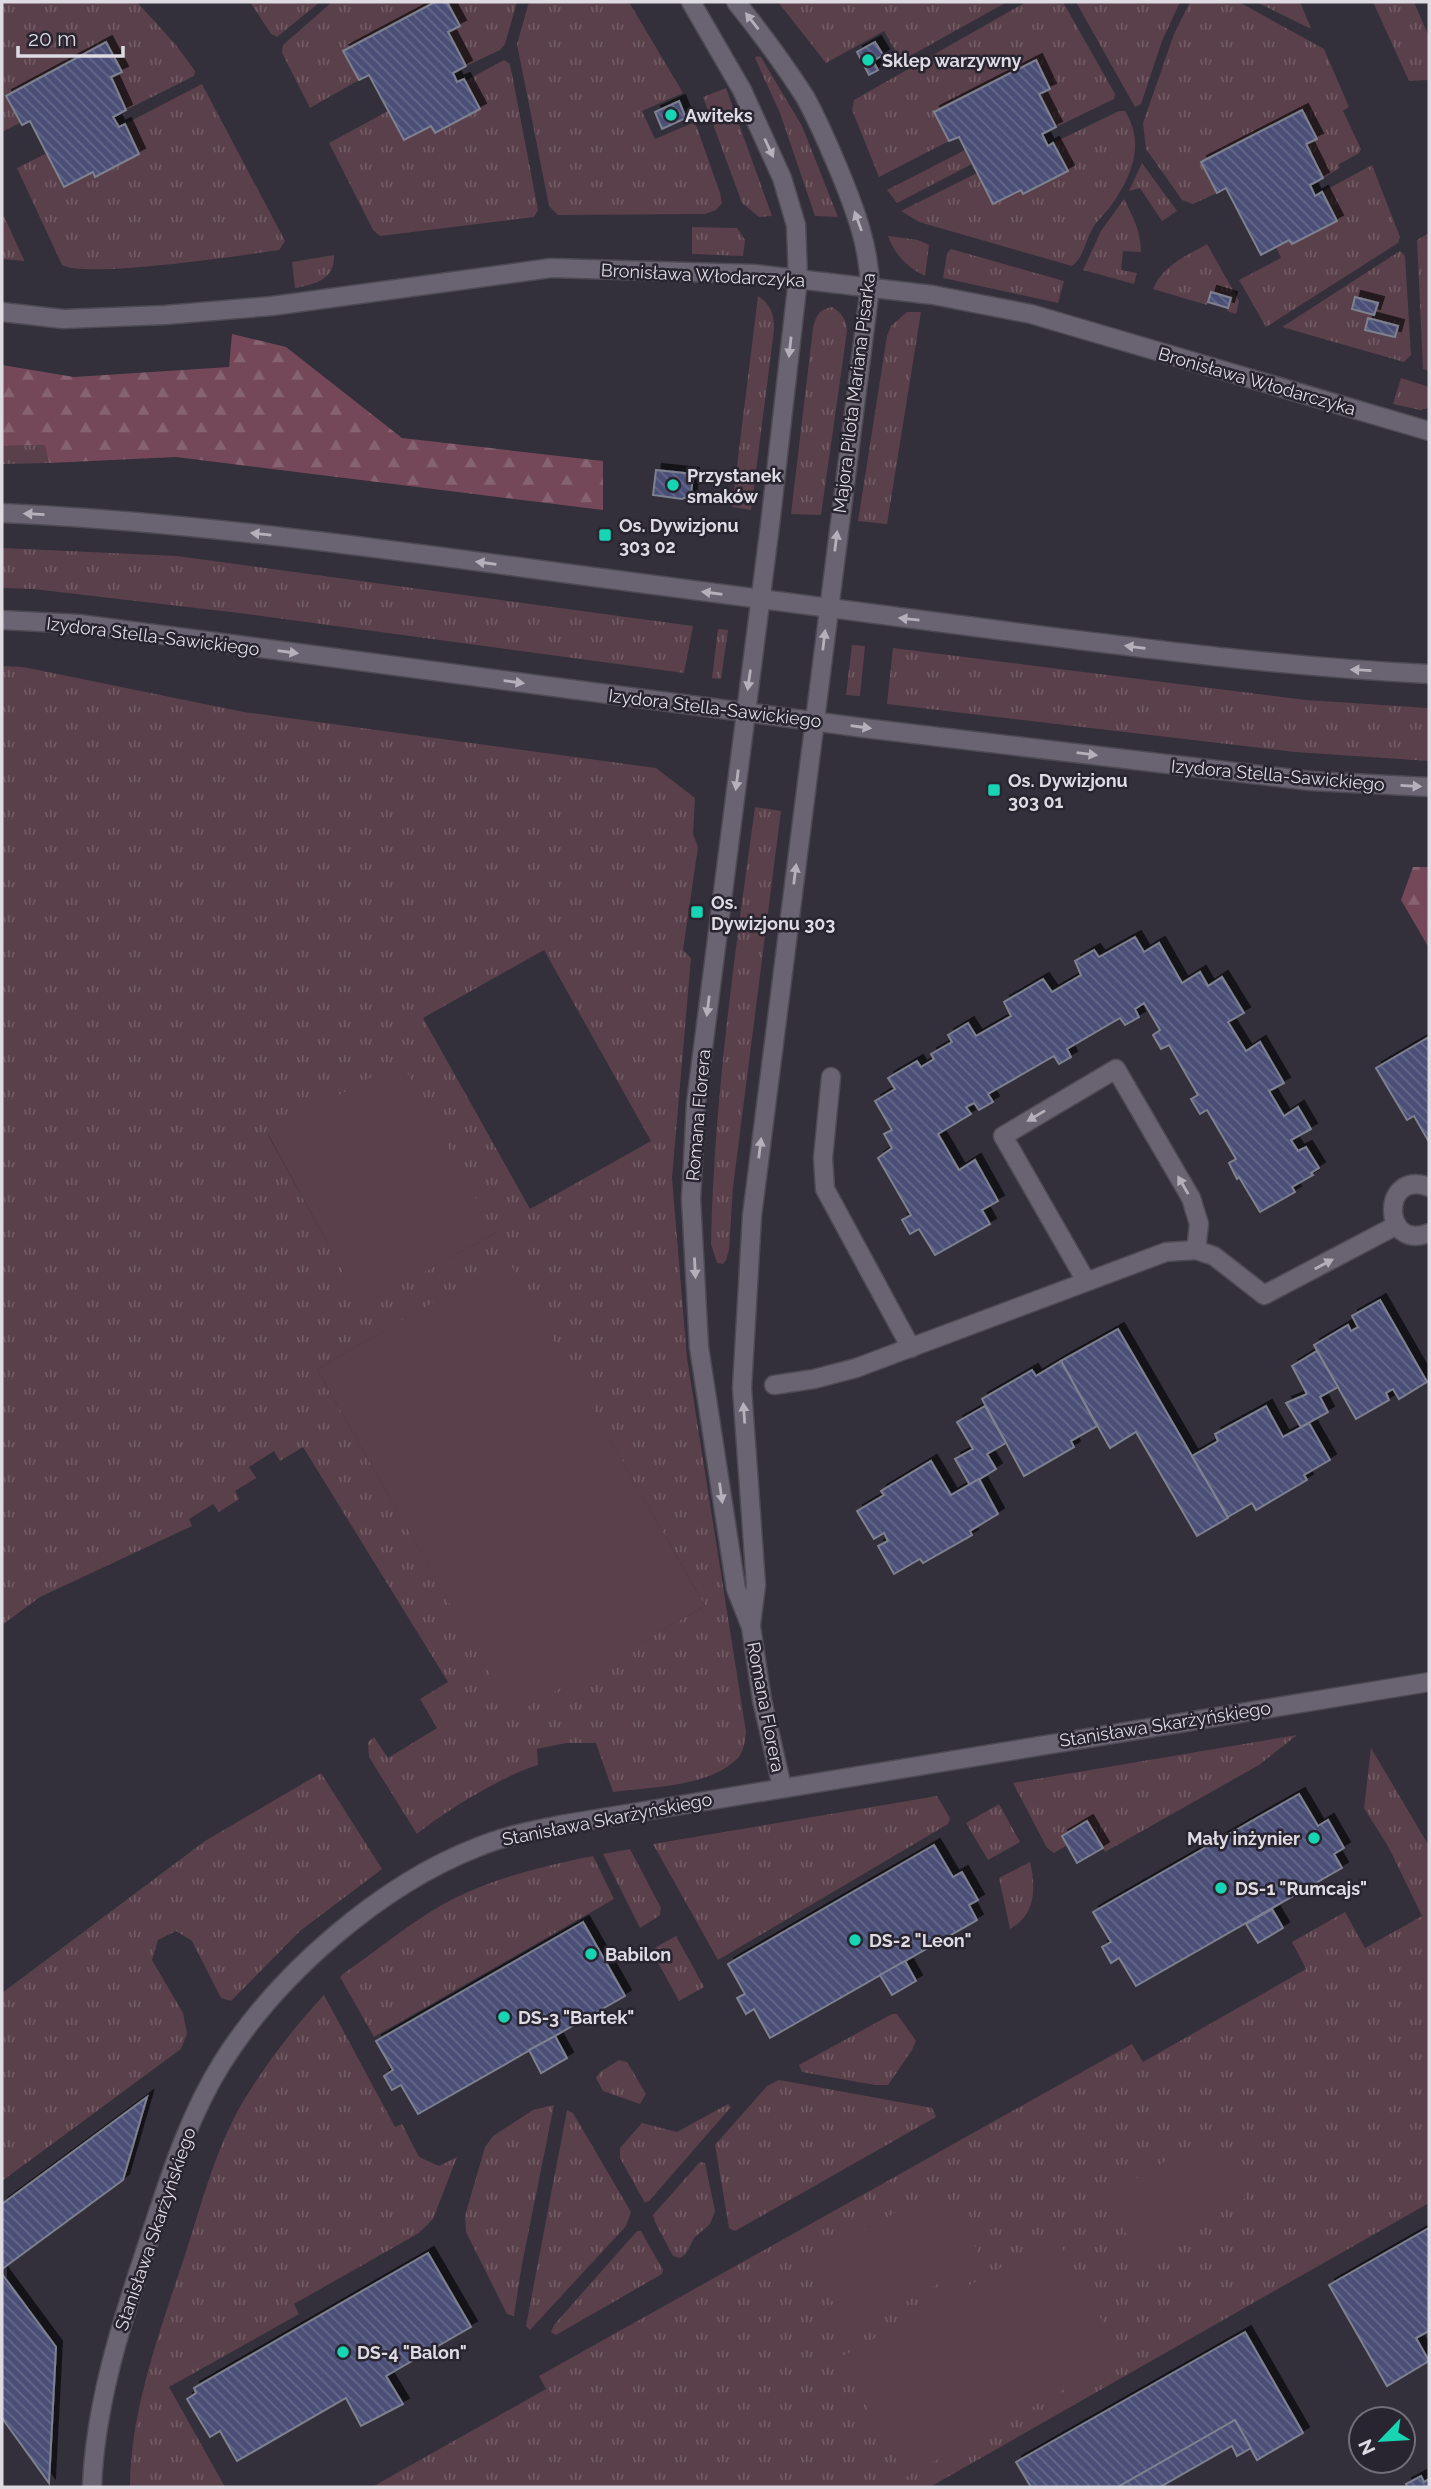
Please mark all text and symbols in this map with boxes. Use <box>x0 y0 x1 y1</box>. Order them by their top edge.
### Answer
one-way arrow <box>744 13 759 31</box>
scale bar <box>18 14 122 58</box>
text: 20 m <box>28 26 76 51</box>
place label: Sklep warzywny <box>882 50 1022 71</box>
marker: Sklep warzywny <box>860 52 876 68</box>
place label: Awiteks <box>685 105 753 126</box>
marker: Awiteks <box>663 107 679 123</box>
one-way arrow <box>764 138 775 159</box>
one-way arrow <box>852 210 863 231</box>
street label: Bronisława Włodarczyka <box>600 259 806 291</box>
street label: Majora Pilota Mariana Pisarka <box>829 272 879 514</box>
one-way arrow <box>784 336 795 358</box>
street label: Bronisława Włodarczyka <box>1156 343 1358 419</box>
place label: Przystanek smaków <box>687 465 782 507</box>
marker: Przystanek smaków <box>665 477 681 493</box>
one-way arrow <box>23 509 45 520</box>
place label: Os. Dywizjonu 303 02 <box>619 515 739 557</box>
marker: Os. Dywizjonu 303 02 <box>597 527 613 543</box>
one-way arrow <box>250 528 272 539</box>
one-way arrow <box>831 530 842 552</box>
one-way arrow <box>475 557 497 568</box>
one-way arrow <box>701 587 723 598</box>
street label: Izydora Stella-Sawickiego <box>45 613 261 660</box>
one-way arrow <box>898 613 920 624</box>
one-way arrow <box>819 629 830 651</box>
one-way arrow <box>1124 642 1146 653</box>
one-way arrow <box>278 647 300 658</box>
one-way arrow <box>1350 665 1372 676</box>
one-way arrow <box>744 669 755 691</box>
one-way arrow <box>503 677 525 688</box>
street label: Izydora Stella-Sawickiego <box>607 685 823 732</box>
one-way arrow <box>850 722 872 733</box>
one-way arrow <box>1076 749 1098 760</box>
street label: Izydora Stella-Sawickiego <box>1170 755 1386 795</box>
one-way arrow <box>732 769 743 791</box>
place label: Os. Dywizjonu 303 01 <box>1008 770 1128 812</box>
one-way arrow <box>1400 781 1422 792</box>
marker: Os. Dywizjonu 303 01 <box>986 782 1002 798</box>
one-way arrow <box>789 863 800 885</box>
place label: Os. Dywizjonu 303 <box>711 892 835 934</box>
marker: Os. Dywizjonu 303 <box>689 904 705 920</box>
one-way arrow <box>703 995 714 1017</box>
street label: Romana Florera <box>682 1048 714 1182</box>
one-way arrow <box>1026 1110 1045 1123</box>
one-way arrow <box>755 1137 766 1159</box>
one-way arrow <box>1177 1175 1189 1194</box>
one-way arrow <box>690 1257 701 1279</box>
one-way arrow <box>1314 1258 1334 1269</box>
one-way arrow <box>738 1402 749 1424</box>
one-way arrow <box>716 1482 727 1504</box>
street label: Romana Florera <box>743 1640 789 1774</box>
street label: Stanisława Skarżyńskiego <box>1058 1697 1272 1751</box>
street label: Stanisława Skarżyńskiego <box>500 1788 714 1850</box>
place label: Mały inżynier <box>1187 1828 1300 1849</box>
marker: Mały inżynier <box>1306 1830 1322 1846</box>
place label: DS-1 "Rumcajs" <box>1235 1878 1367 1899</box>
marker: DS-1 "Rumcajs" <box>1213 1880 1229 1896</box>
place label: DS-2 "Leon" <box>869 1930 972 1951</box>
marker: DS-2 "Leon" <box>847 1932 863 1948</box>
place label: Babilon <box>605 1944 671 1965</box>
marker: Babilon <box>583 1946 599 1962</box>
place label: DS-3 "Bartek" <box>518 2007 634 2028</box>
marker: DS-3 "Bartek" <box>496 2009 512 2025</box>
street label: Stanisława Skarżyńskiego <box>110 2124 200 2333</box>
place label: DS-4 "Balon" <box>357 2342 467 2363</box>
marker: DS-4 "Balon" <box>335 2344 351 2360</box>
north arrow <box>1347 2405 1417 2475</box>
text: N <box>1354 2436 1380 2458</box>

